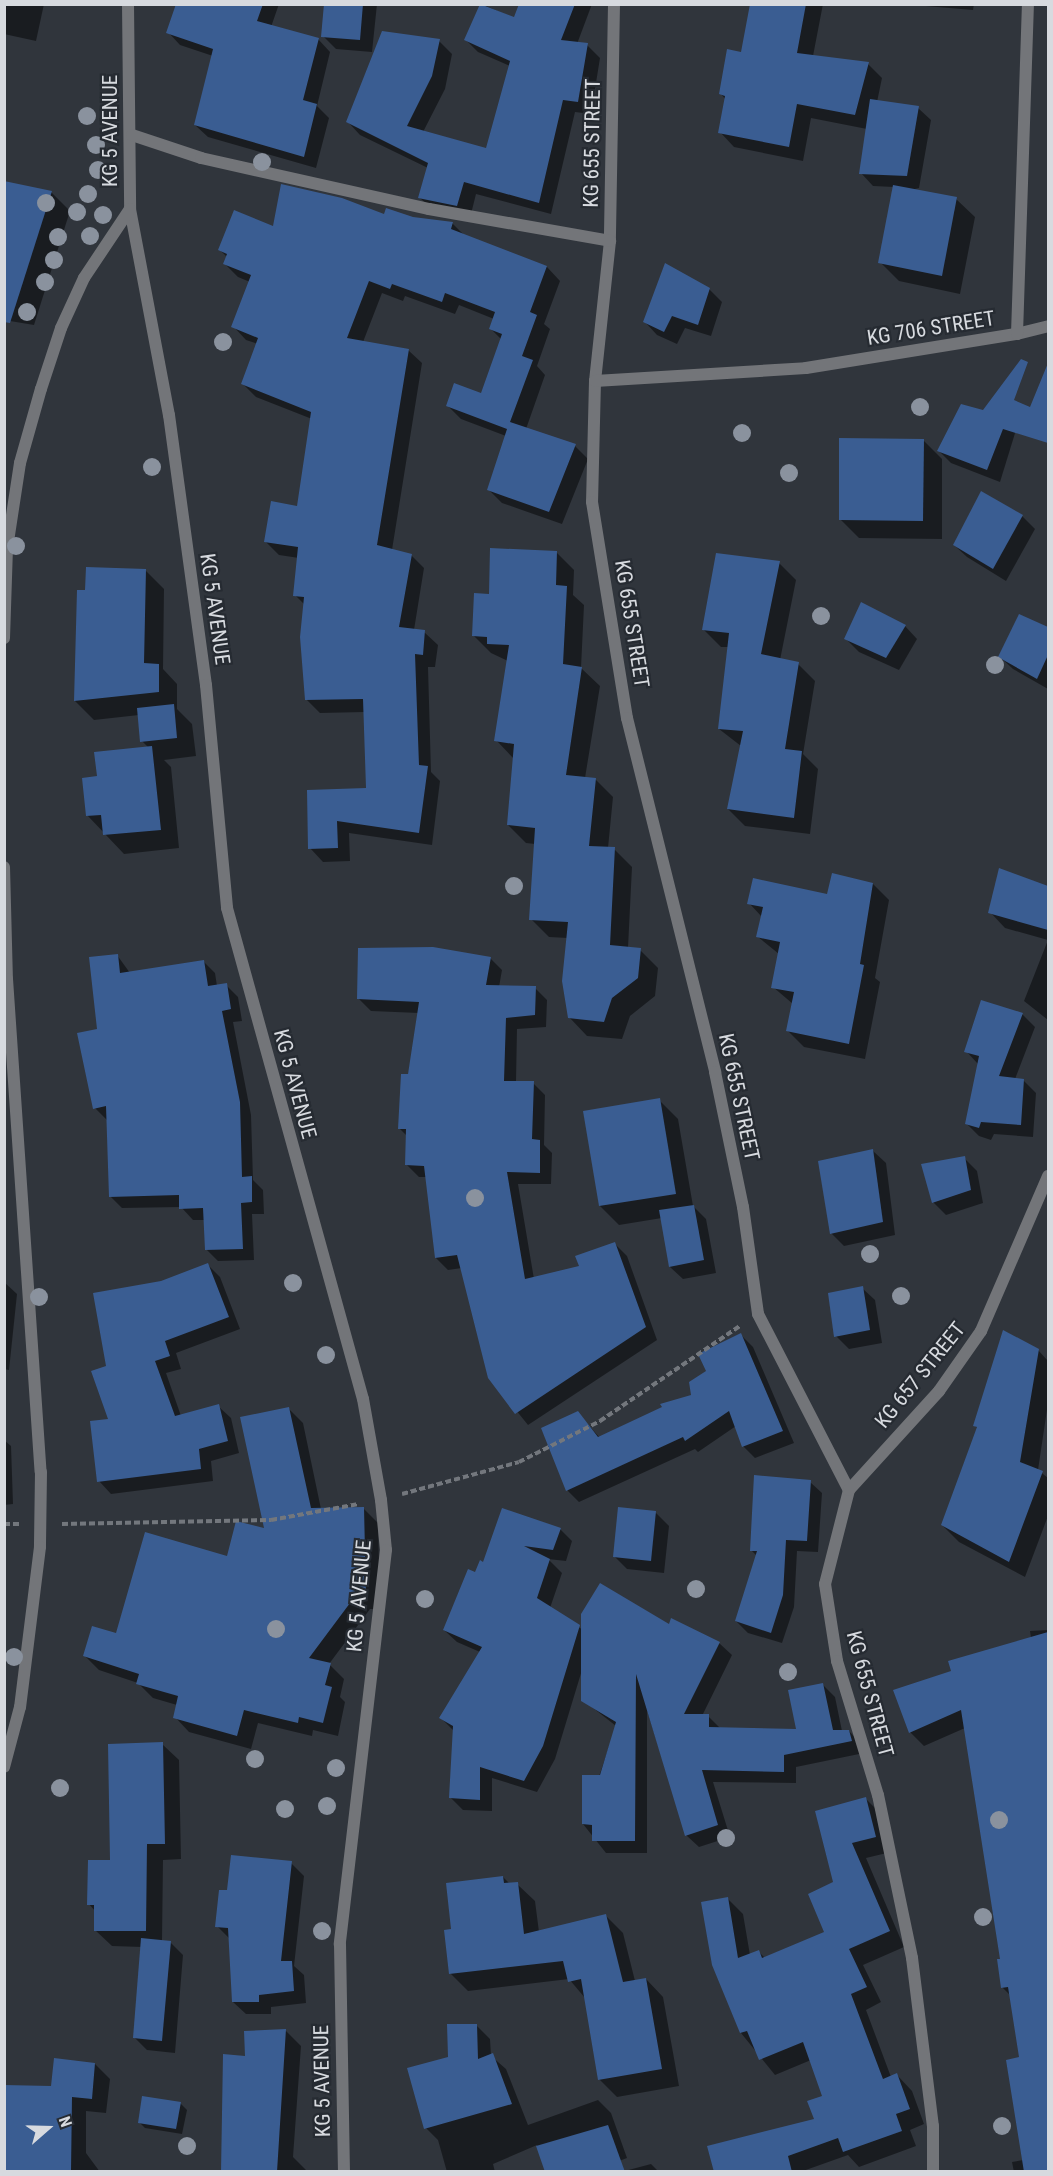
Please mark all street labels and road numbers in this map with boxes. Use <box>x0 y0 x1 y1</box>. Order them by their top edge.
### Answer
street label: KG 5 AVENUE <box>97 75 123 187</box>
street label: KG 655 STREET <box>578 78 606 208</box>
street label: KG 706 STREET <box>865 305 997 351</box>
street label: KG 5 AVENUE <box>195 552 235 666</box>
street label: KG 655 STREET <box>609 558 655 690</box>
street label: KG 5 AVENUE <box>268 1027 322 1141</box>
street label: KG 655 STREET <box>713 1031 765 1163</box>
street label: KG 657 STREET <box>870 1317 970 1433</box>
street label: KG 5 AVENUE <box>342 1539 376 1653</box>
street label: KG 655 STREET <box>841 1628 899 1760</box>
street label: KG 5 AVENUE <box>308 2025 336 2137</box>

